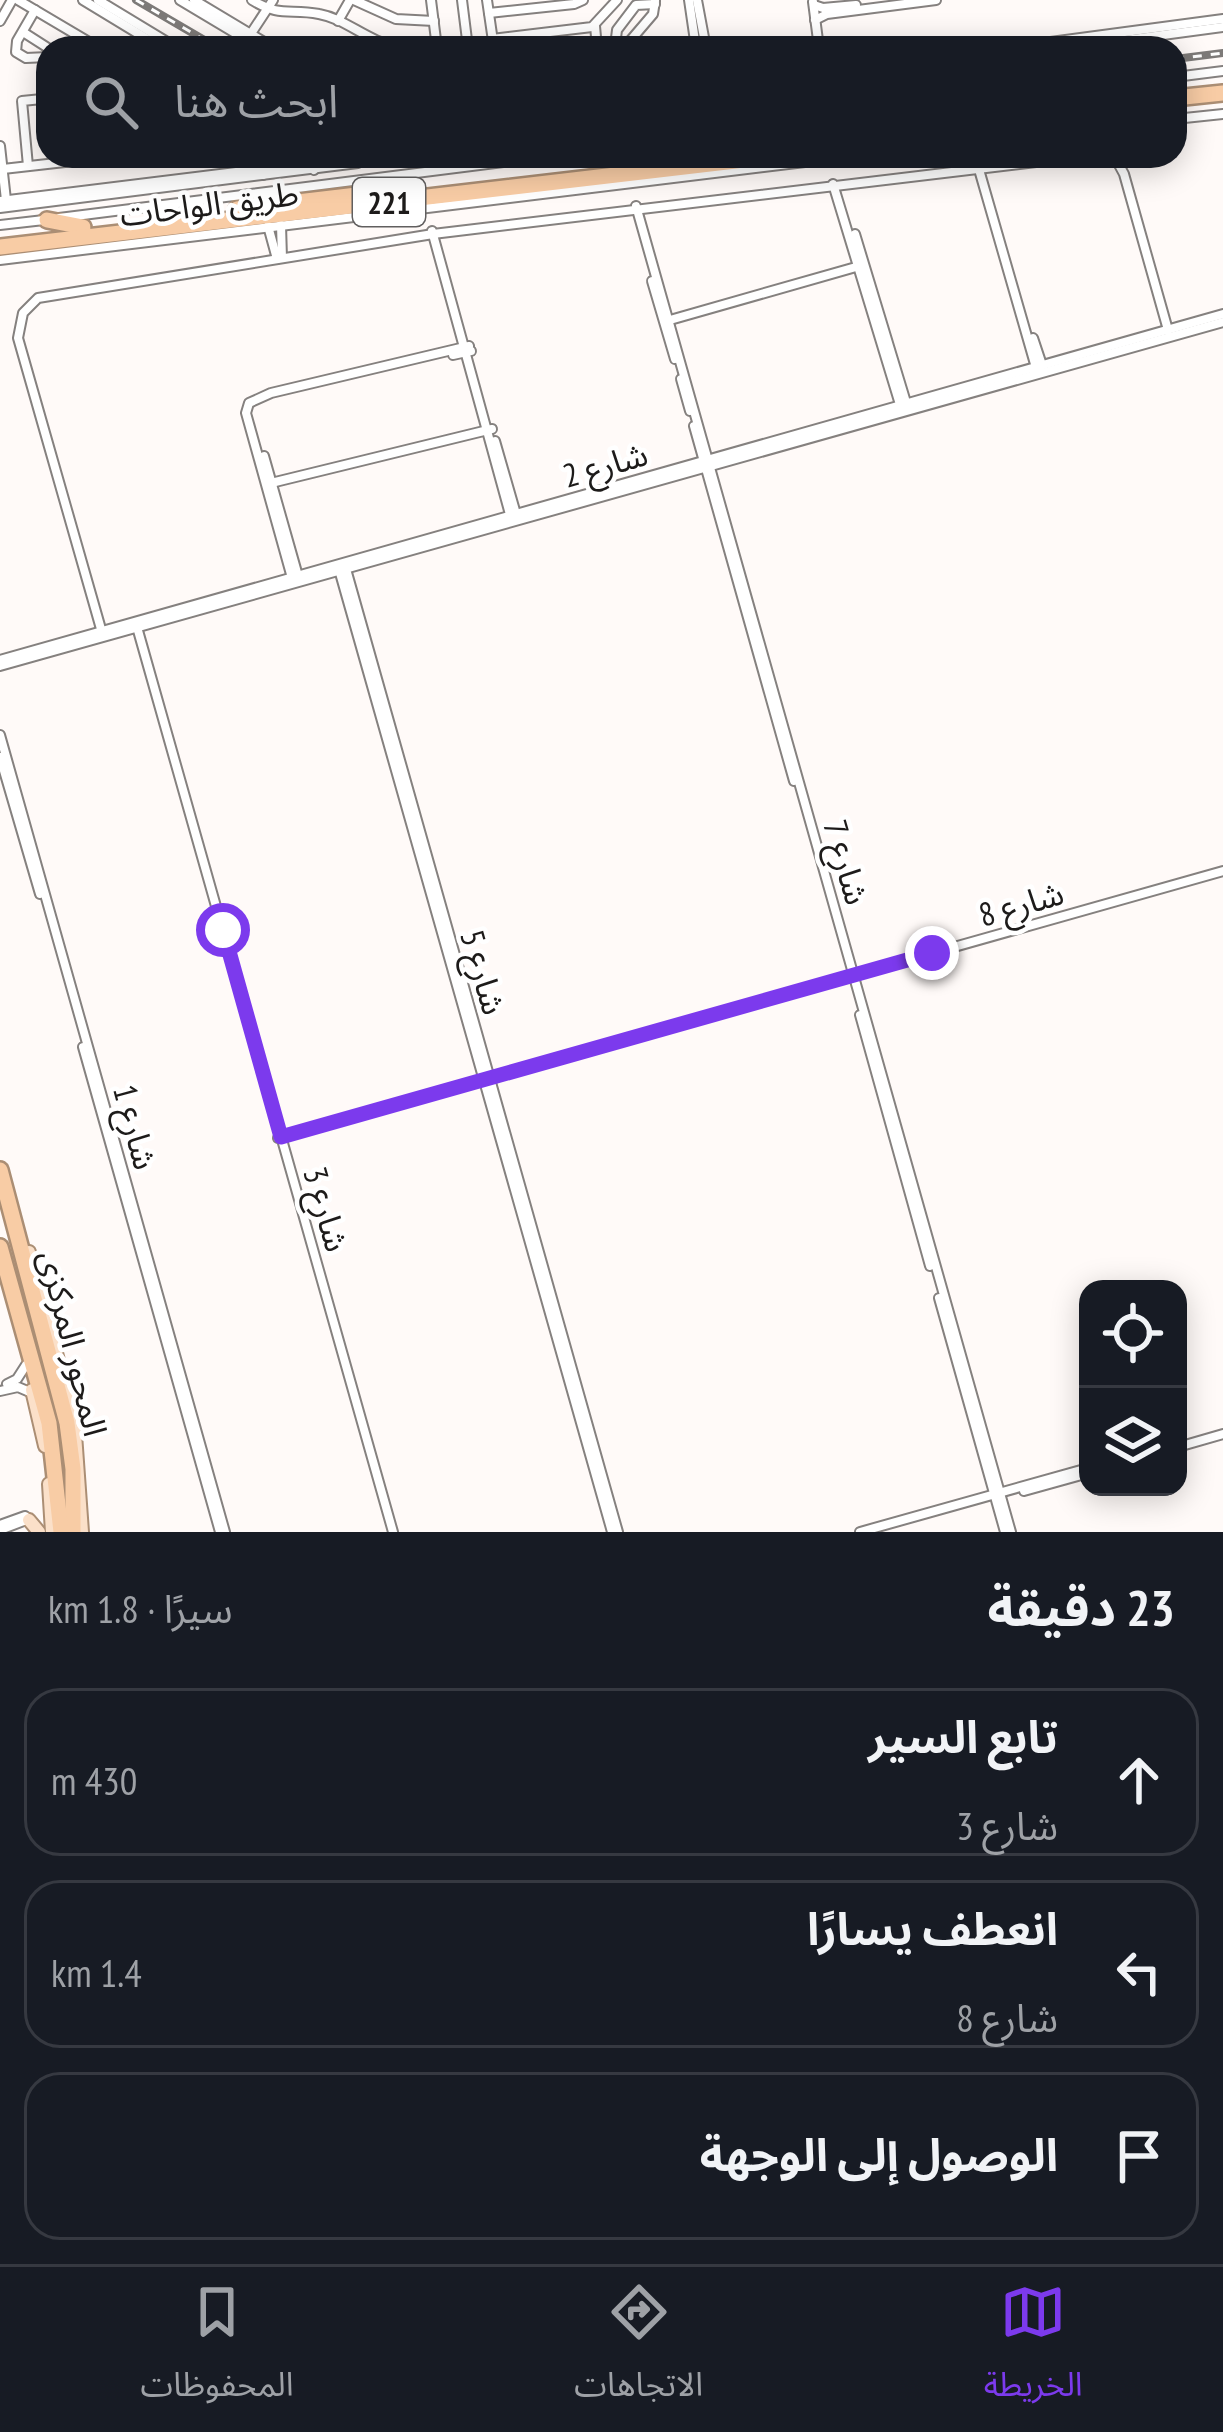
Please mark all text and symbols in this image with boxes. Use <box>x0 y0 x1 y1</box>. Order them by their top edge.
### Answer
search box <box>36 36 1187 168</box>
icon: search <box>78 69 144 135</box>
text: ابحث هنا <box>174 71 339 129</box>
street label: طريق الواحات <box>117 171 301 235</box>
road number: 221 <box>353 178 425 226</box>
street label: شارع 2 <box>558 431 653 500</box>
street label: شارع 7 <box>811 815 880 910</box>
street label: شارع 8 <box>974 870 1069 939</box>
route start <box>196 903 250 957</box>
street label: شارع 5 <box>448 925 517 1020</box>
route end <box>905 926 959 980</box>
street label: شارع 1 <box>100 1080 168 1175</box>
street label: شارع 3 <box>291 1162 360 1257</box>
street label: المحور المركزى <box>30 1246 118 1440</box>
map controls <box>1079 1280 1187 1496</box>
button: locate <box>1079 1280 1187 1388</box>
button: layers <box>1079 1388 1187 1496</box>
text: 23 دقيقة <box>987 1574 1175 1640</box>
text: سيرًا · 1.8 km <box>48 1583 233 1634</box>
text: تابع السير <box>868 1707 1058 1765</box>
icon: ahead <box>1106 1747 1172 1813</box>
text: 430 m <box>51 1755 137 1806</box>
text: شارع 3 <box>956 1800 1058 1851</box>
text: انعطف يسارًا <box>807 1899 1058 1957</box>
icon: left <box>1106 1939 1172 2005</box>
text: 1.4 km <box>51 1947 142 1998</box>
text: شارع 8 <box>956 1992 1058 2043</box>
icon: arrive <box>1106 2123 1172 2189</box>
text: الوصول إلى الوجهة <box>700 2125 1058 2183</box>
tab: المحفوظات <box>140 2279 294 2420</box>
tab: الاتجاهات <box>574 2279 703 2420</box>
tab: الخريطة <box>984 2279 1083 2420</box>

